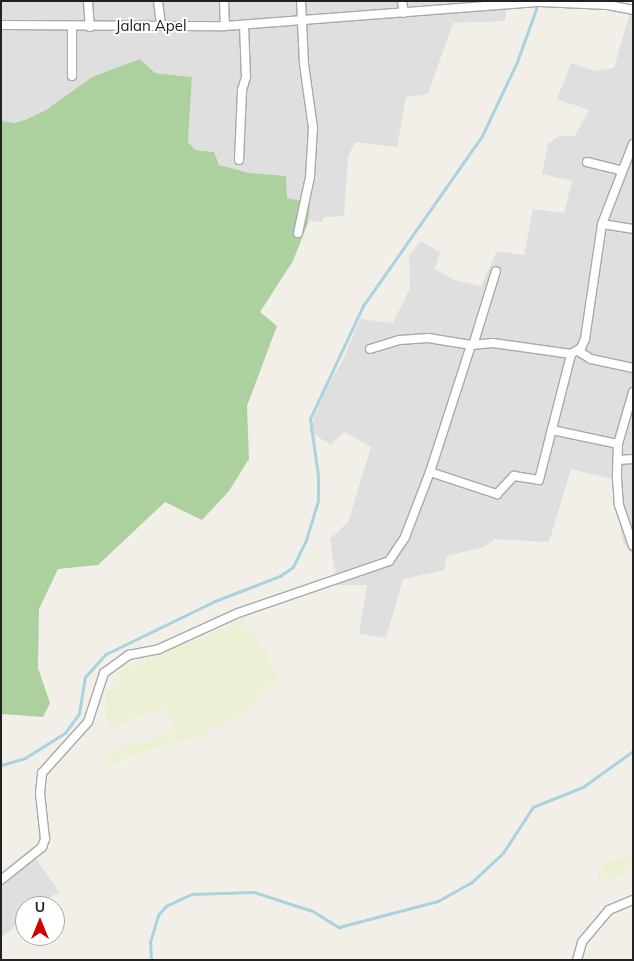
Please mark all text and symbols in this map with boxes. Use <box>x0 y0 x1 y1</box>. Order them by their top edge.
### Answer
street label: Jalan Apel <box>116 17 186 35</box>
north arrow <box>15 896 65 946</box>
text: U <box>35 898 45 916</box>

